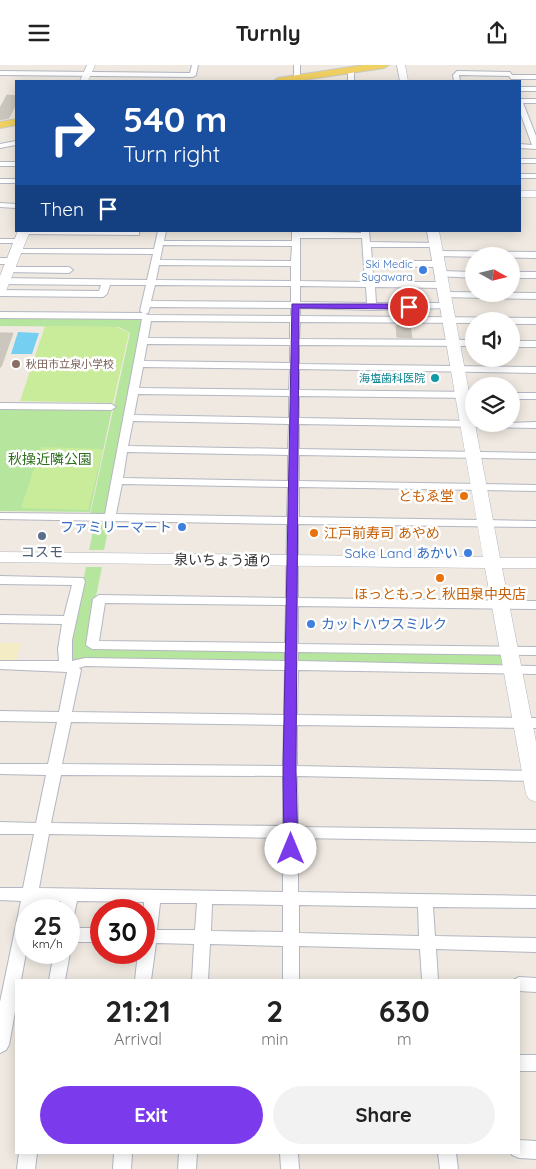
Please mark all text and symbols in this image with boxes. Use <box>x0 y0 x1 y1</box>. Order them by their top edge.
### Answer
icon: menu <box>25 19 53 47</box>
text: Turnly <box>235 19 301 47</box>
icon: share <box>483 19 511 47</box>
text: 540 m <box>123 97 227 141</box>
icon: right <box>40 100 105 165</box>
text: Turn right <box>123 140 220 168</box>
icon: arrive <box>94 195 122 223</box>
text: Then <box>40 197 84 221</box>
north arrow <box>465 247 520 303</box>
map controls <box>465 247 520 432</box>
place label: Ski Medic Sugawara <box>362 257 413 284</box>
marker: Ski Medic Sugawara <box>417 264 429 276</box>
pin <box>388 286 430 328</box>
icon: arrive <box>395 293 423 321</box>
button: sound <box>465 312 520 367</box>
place label: 秋田市立泉小学校 <box>26 357 114 371</box>
marker: 秋田市立泉小学校 <box>10 358 22 370</box>
place label: 海塩歯科医院 <box>359 371 425 385</box>
marker: 海塩歯科医院 <box>429 372 441 384</box>
button: layers <box>465 377 520 432</box>
park label: 秋操近隣公園 <box>8 450 92 468</box>
place label: ともゑ堂 <box>398 487 454 505</box>
marker: ともゑ堂 <box>458 490 470 502</box>
place label: ファミリーマート <box>60 518 172 536</box>
marker: ファミリーマート <box>176 521 188 533</box>
place label: 江戸前寿司 あやめ <box>324 524 440 542</box>
marker: 江戸前寿司 あやめ <box>308 527 320 539</box>
marker: コスモ <box>36 530 48 542</box>
place label: コスモ <box>21 543 63 561</box>
place label: Sake Land あかい <box>344 544 458 562</box>
marker: Sake Land あかい <box>462 547 474 559</box>
street label: 泉いちょう通り <box>174 550 272 570</box>
marker: ほっともっと 秋田泉中央店 <box>434 572 446 584</box>
place label: ほっともっと 秋田泉中央店 <box>354 585 526 603</box>
place label: カットハウスミルク <box>321 615 447 633</box>
marker: カットハウスミルク <box>305 618 317 630</box>
position arrow <box>264 822 316 874</box>
speed limit sign: 30 <box>90 899 155 964</box>
text: 25 <box>33 910 62 941</box>
text: km/h <box>32 936 63 951</box>
text: 21:21 <box>105 992 171 1030</box>
text: 2 <box>266 992 283 1030</box>
text: 630 <box>379 992 430 1030</box>
text: Arrival <box>114 1029 162 1049</box>
text: min <box>261 1029 288 1049</box>
text: m <box>397 1029 412 1049</box>
button: Exit <box>40 1086 263 1144</box>
button: Share <box>273 1086 495 1144</box>

